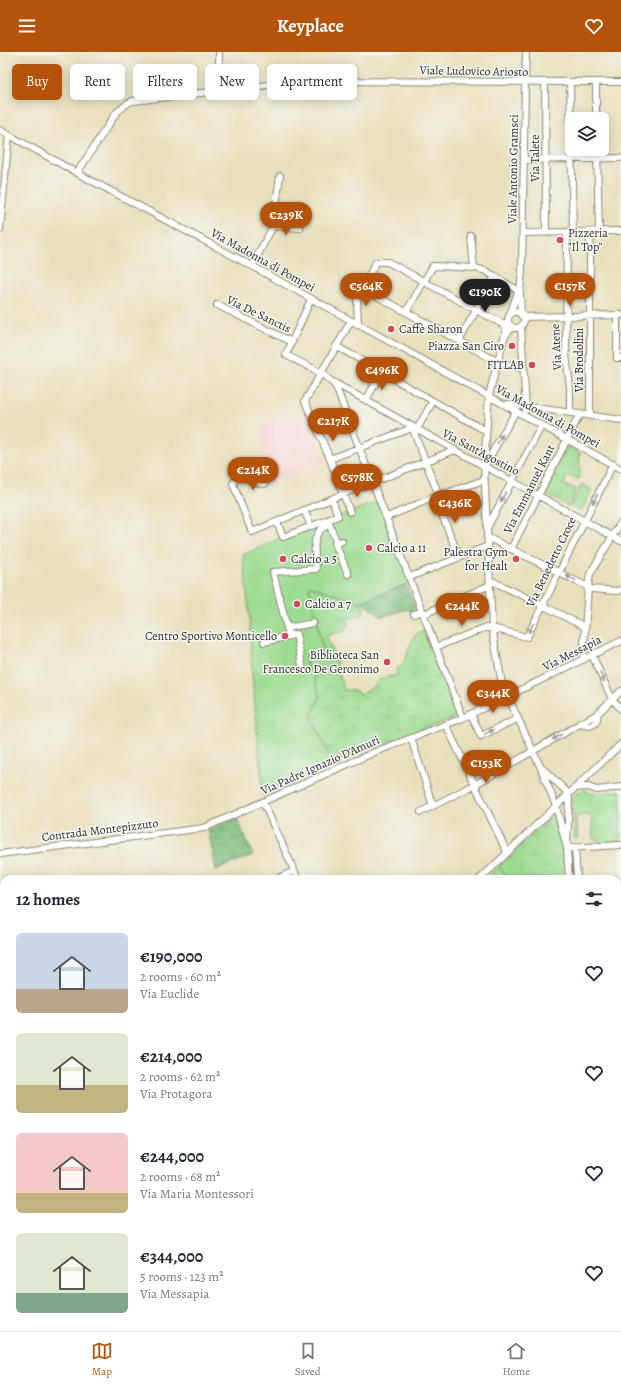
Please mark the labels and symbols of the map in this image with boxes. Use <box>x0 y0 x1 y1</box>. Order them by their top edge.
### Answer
street label: Viale Ludovico Ariosto <box>418 62 529 80</box>
street label: Viale Antonio Gramsci <box>504 114 522 225</box>
street label: Via Talete <box>527 134 543 183</box>
pin: €239K <box>258 202 314 236</box>
street label: Via Madonna di Pompei <box>207 224 318 295</box>
place label: Pizzeria "Il Top" <box>568 225 608 255</box>
marker: Pizzeria "Il Top" <box>555 235 565 245</box>
pin: €564K <box>338 273 394 307</box>
pin: €157K <box>542 273 598 307</box>
pin: €190K <box>457 279 513 313</box>
street label: Via De Sanctis <box>223 291 294 337</box>
place label: Caffè Sharon <box>399 321 463 337</box>
street label: Via Atene <box>547 323 565 372</box>
marker: Caffè Sharon <box>386 324 396 334</box>
street label: Via Brodolini <box>571 328 587 393</box>
place label: Piazza San Ciro <box>428 338 504 354</box>
marker: Piazza San Ciro <box>507 341 517 351</box>
pin: €496K <box>354 357 410 391</box>
place label: FITLAB <box>487 357 524 373</box>
marker: FITLAB <box>527 360 537 370</box>
street label: Via Madonna di Pompei <box>492 380 603 451</box>
pin: €217K <box>305 408 361 442</box>
street label: Via Sant'Agostino <box>439 424 522 479</box>
one-way arrow <box>497 433 503 444</box>
street label: Via Emmanuel Kant <box>499 442 558 537</box>
pin: €214K <box>225 457 281 491</box>
pin: €578K <box>329 464 385 498</box>
pin: €436K <box>427 490 483 524</box>
one-way arrow <box>500 491 507 502</box>
one-way arrow <box>592 493 598 505</box>
street label: Via Benedetto Croce <box>522 514 580 611</box>
place label: Calcio a 11 <box>377 540 426 556</box>
marker: Calcio a 11 <box>364 543 374 553</box>
place label: Palestra Gym for Healt <box>443 544 508 574</box>
place label: Calcio a 5 <box>291 551 337 567</box>
marker: Calcio a 5 <box>278 554 288 564</box>
marker: Palestra Gym for Healt <box>511 554 521 564</box>
one-way arrow <box>565 575 577 581</box>
pin: €244K <box>434 593 490 627</box>
place label: Calcio a 7 <box>305 596 352 612</box>
marker: Calcio a 7 <box>292 599 302 609</box>
one-way arrow <box>528 622 534 634</box>
place label: Centro Sportivo Monticello <box>145 628 277 644</box>
marker: Centro Sportivo Monticello <box>280 631 290 641</box>
street label: Via Messapia <box>539 631 605 675</box>
place label: Biblioteca San Francesco De Geronimo <box>262 647 379 677</box>
marker: Biblioteca San Francesco De Geronimo <box>382 657 392 667</box>
one-way arrow <box>599 671 605 683</box>
pin: €344K <box>465 680 521 714</box>
one-way arrow <box>483 729 494 735</box>
street label: Via Padre Ignazio D'Amuri <box>257 732 382 799</box>
one-way arrow <box>551 733 563 740</box>
pin: €153K <box>458 750 514 784</box>
street label: Contrada Montepizzuto <box>41 815 159 845</box>

